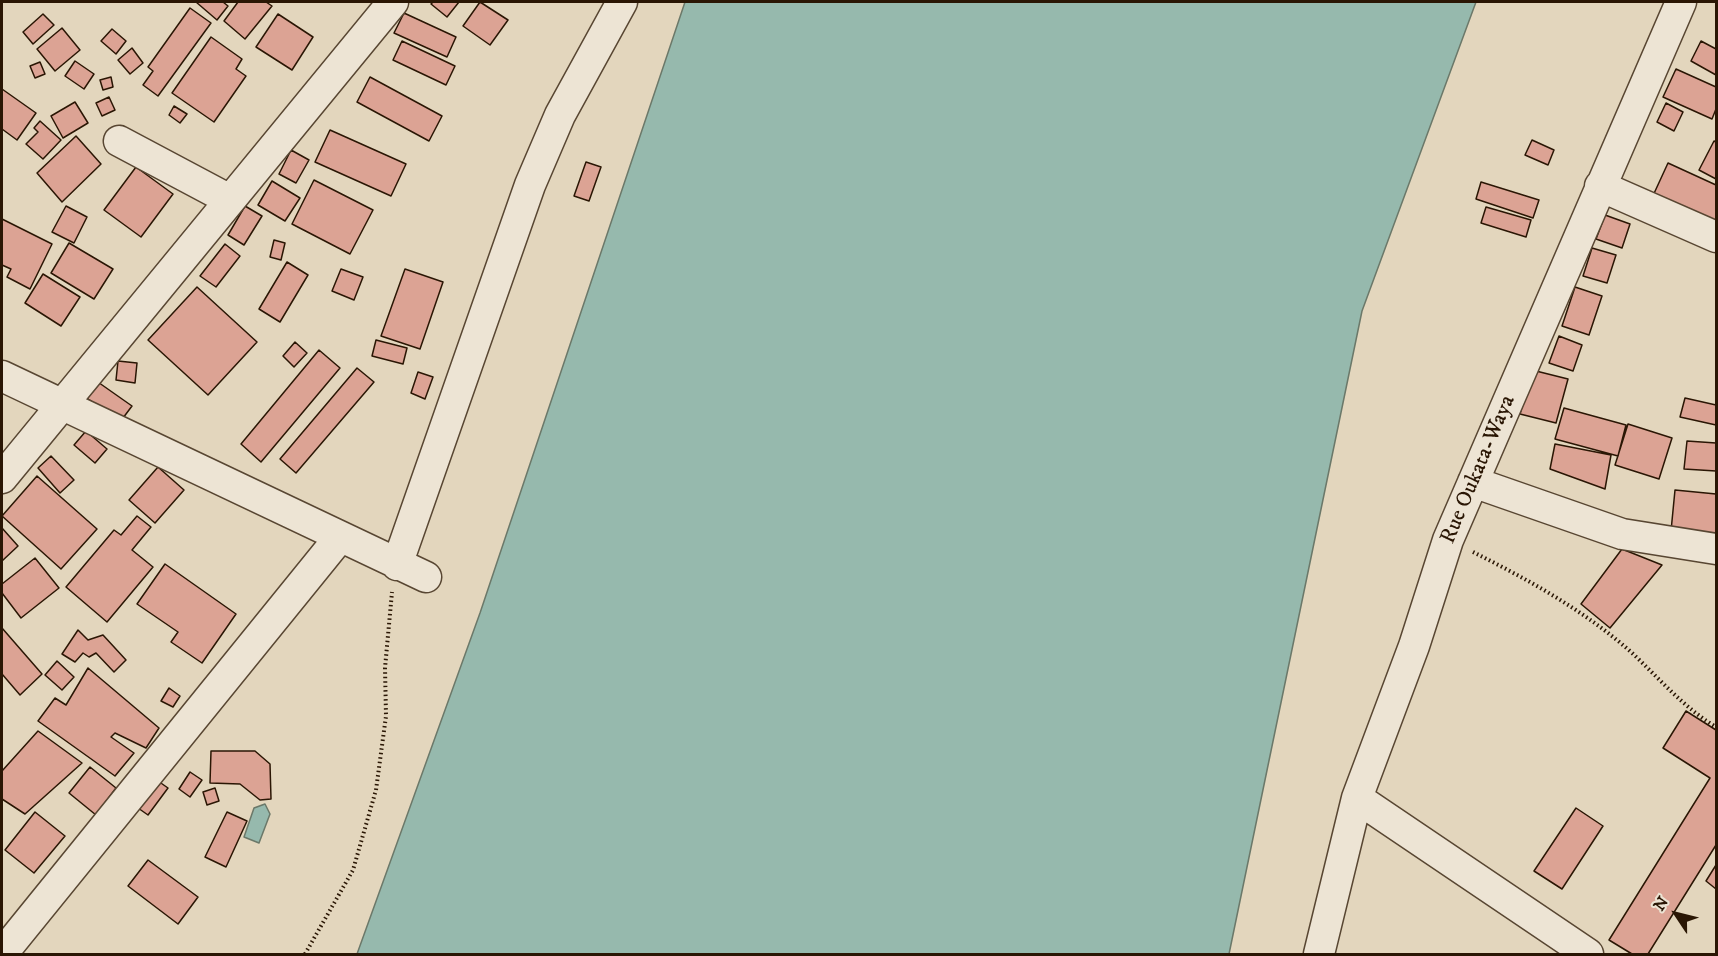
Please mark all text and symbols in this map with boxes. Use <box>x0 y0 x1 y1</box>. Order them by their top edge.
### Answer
street label: Rue Oukata-Waya <box>1436 392 1522 548</box>
north arrow <box>1646 884 1706 944</box>
text: N <box>1649 893 1673 915</box>

